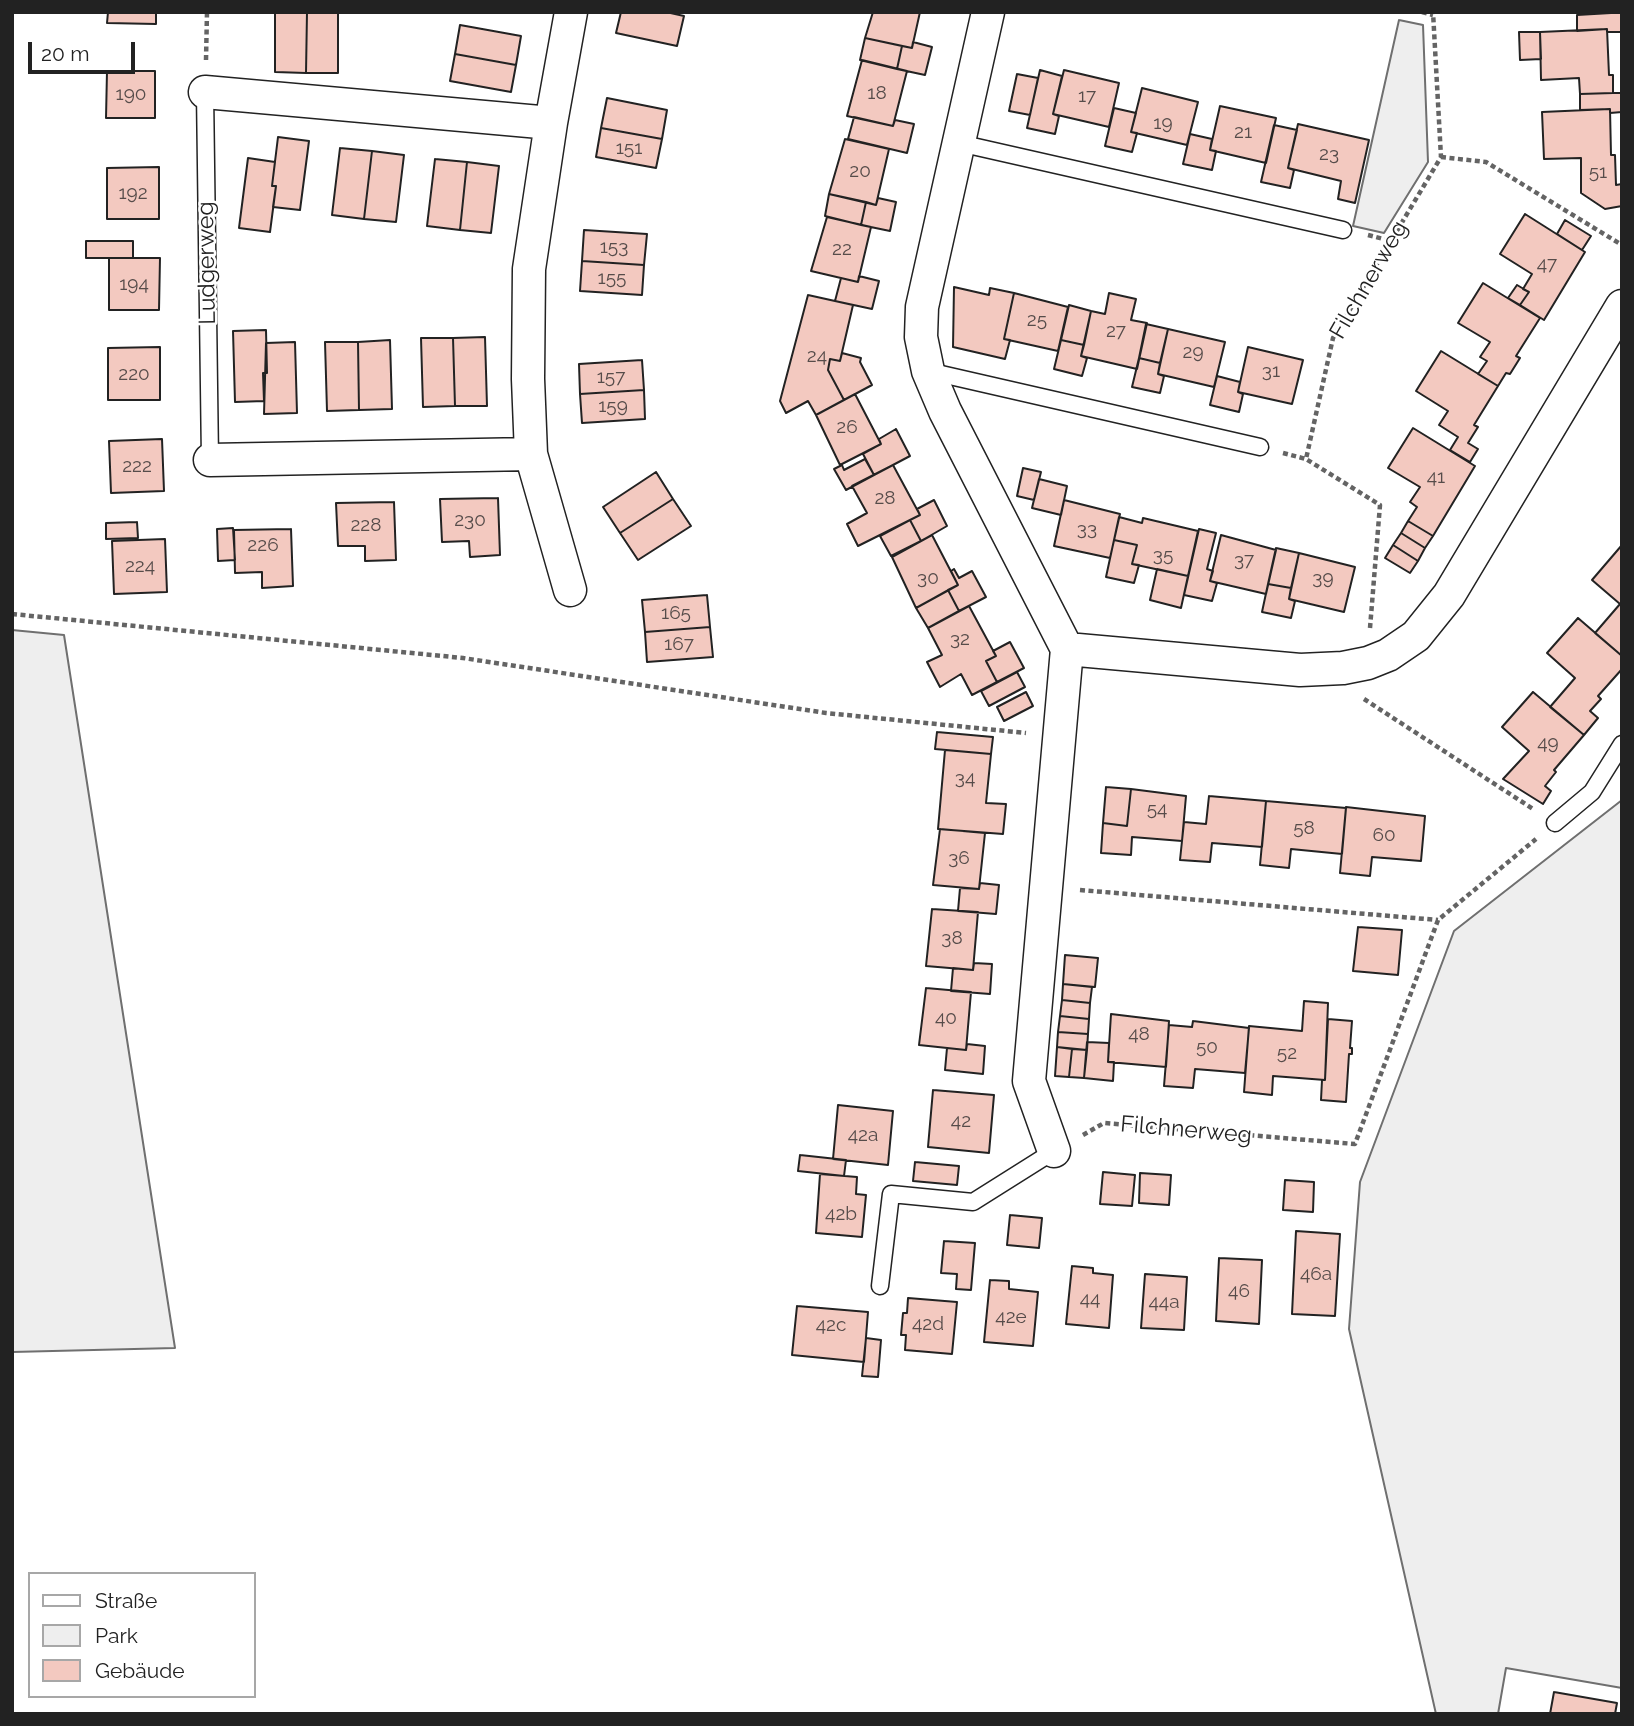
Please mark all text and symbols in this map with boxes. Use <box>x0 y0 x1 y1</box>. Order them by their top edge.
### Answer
scale bar <box>32 28 138 72</box>
text: 20 m <box>41 41 89 66</box>
house number: 18 <box>867 82 887 104</box>
house number: 190 <box>116 83 146 105</box>
house number: 17 <box>1078 85 1096 107</box>
house number: 19 <box>1153 112 1173 134</box>
house number: 21 <box>1234 121 1252 143</box>
house number: 151 <box>616 137 642 159</box>
house number: 23 <box>1319 143 1339 165</box>
house number: 20 <box>849 160 871 182</box>
house number: 51 <box>1589 161 1607 183</box>
house number: 192 <box>118 182 148 204</box>
street label: Ludgerweg <box>192 201 222 325</box>
street label: Filchnerweg <box>1324 216 1414 344</box>
house number: 153 <box>600 236 628 258</box>
house number: 22 <box>832 238 852 260</box>
house number: 47 <box>1537 253 1557 275</box>
house number: 155 <box>598 267 626 289</box>
house number: 194 <box>119 273 149 295</box>
house number: 25 <box>1027 309 1047 331</box>
house number: 27 <box>1106 320 1126 342</box>
house number: 29 <box>1182 341 1204 363</box>
house number: 24 <box>807 345 827 367</box>
house number: 31 <box>1262 360 1280 382</box>
house number: 220 <box>118 363 150 385</box>
house number: 157 <box>597 366 625 388</box>
house number: 159 <box>598 395 628 417</box>
house number: 26 <box>836 416 858 438</box>
house number: 222 <box>122 455 152 477</box>
house number: 41 <box>1427 466 1445 488</box>
house number: 28 <box>874 487 896 509</box>
house number: 230 <box>454 509 486 531</box>
house number: 228 <box>350 514 382 536</box>
house number: 33 <box>1077 518 1097 540</box>
house number: 226 <box>247 534 279 556</box>
house number: 35 <box>1153 544 1173 566</box>
house number: 37 <box>1234 549 1254 571</box>
house number: 224 <box>125 555 155 577</box>
house number: 30 <box>917 567 939 589</box>
house number: 39 <box>1312 567 1334 589</box>
house number: 165 <box>661 602 691 624</box>
house number: 32 <box>950 628 970 650</box>
house number: 167 <box>664 633 694 655</box>
house number: 49 <box>1537 732 1559 754</box>
house number: 34 <box>955 767 975 789</box>
house number: 54 <box>1147 798 1167 820</box>
house number: 58 <box>1293 817 1315 839</box>
house number: 60 <box>1372 824 1396 846</box>
house number: 36 <box>948 847 970 869</box>
house number: 38 <box>941 927 963 949</box>
house number: 40 <box>935 1007 957 1029</box>
house number: 48 <box>1128 1023 1150 1045</box>
house number: 50 <box>1196 1036 1218 1058</box>
house number: 52 <box>1277 1042 1297 1064</box>
house number: 42 <box>951 1110 971 1132</box>
street label: Filchnerweg <box>1119 1111 1253 1149</box>
house number: 42a <box>848 1124 878 1146</box>
house number: 42b <box>825 1203 857 1225</box>
house number: 46a <box>1300 1263 1332 1285</box>
house number: 46 <box>1228 1280 1250 1302</box>
house number: 44 <box>1080 1288 1100 1310</box>
house number: 44a <box>1148 1291 1180 1313</box>
house number: 42e <box>995 1306 1027 1328</box>
house number: 42d <box>912 1313 944 1335</box>
house number: 42c <box>816 1314 846 1336</box>
legend <box>28 1572 256 1698</box>
text: Straße <box>95 1588 157 1613</box>
text: Park <box>95 1623 138 1648</box>
text: Gebäude <box>95 1658 185 1683</box>

